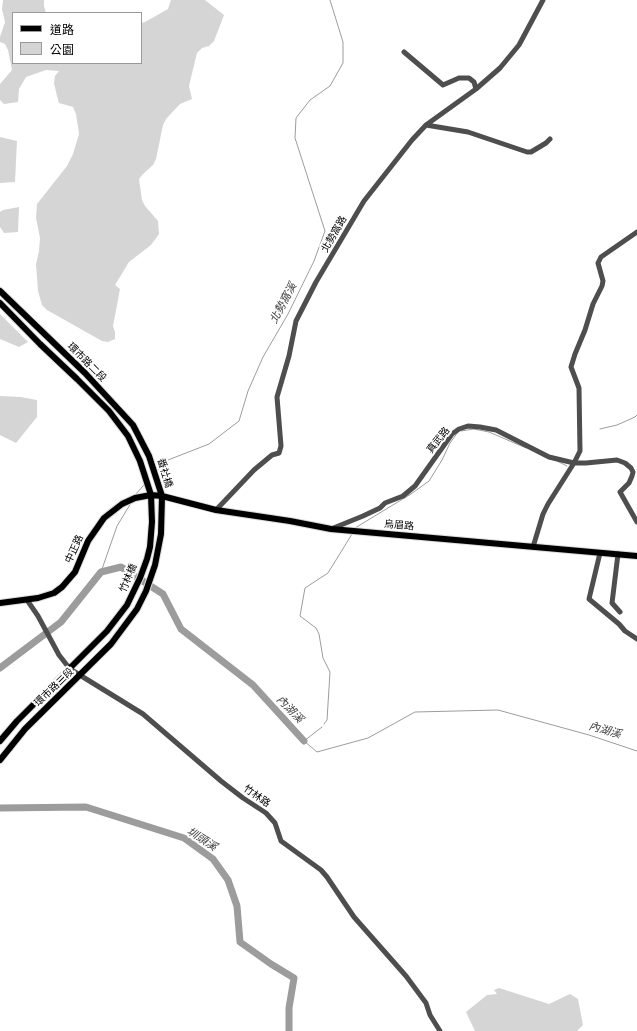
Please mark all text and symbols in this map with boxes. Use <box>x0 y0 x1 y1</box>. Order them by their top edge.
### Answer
legend <box>12 12 142 64</box>
text: 道路 <box>50 23 74 36</box>
text: 公園 <box>50 43 74 56</box>
street label: 北勢窩路 <box>319 214 349 254</box>
water label: 北勢窩溪 <box>267 280 299 326</box>
street label: 環市路二段 <box>65 340 109 384</box>
street label: 真武路 <box>424 425 452 455</box>
street label: 番社橋 <box>155 457 175 489</box>
street label: 烏眉路 <box>384 518 414 532</box>
street label: 中正路 <box>62 533 86 565</box>
street label: 竹林橋 <box>117 562 139 594</box>
street label: 環市路二段 <box>32 665 76 709</box>
water label: 內湖溪 <box>274 693 306 725</box>
water label: 內湖溪 <box>587 719 623 741</box>
street label: 竹林路 <box>241 782 273 810</box>
water label: 圳頭溪 <box>185 824 219 854</box>

